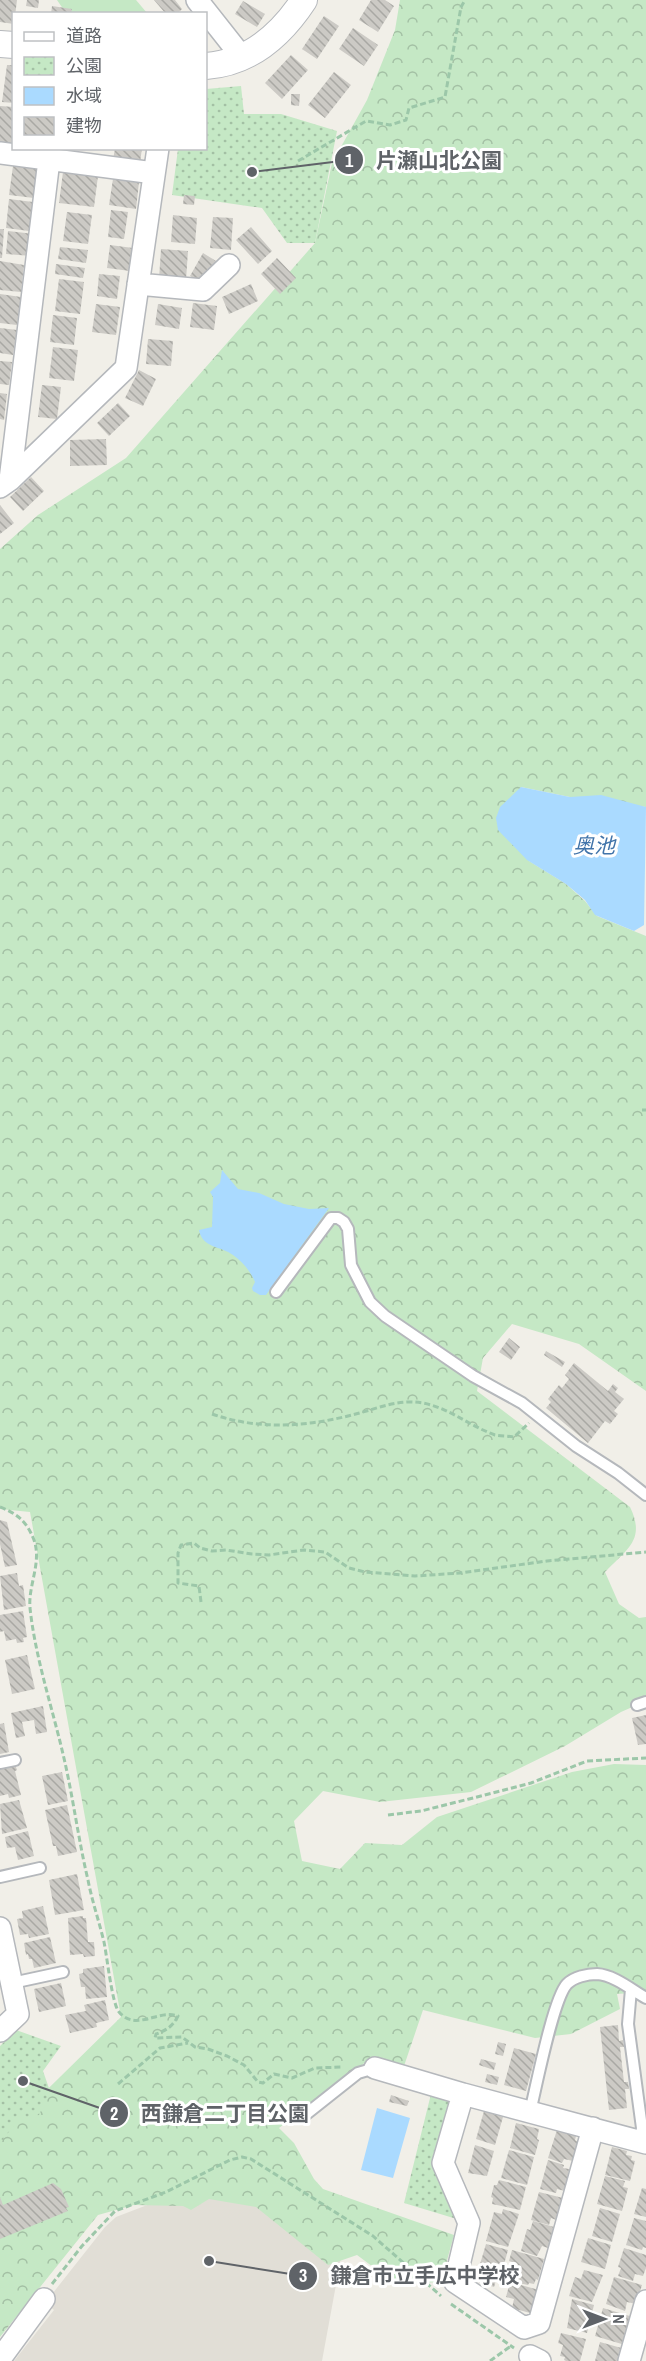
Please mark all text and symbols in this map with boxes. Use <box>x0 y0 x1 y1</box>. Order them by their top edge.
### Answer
legend <box>12 12 207 150</box>
text: 道路 <box>66 23 102 48</box>
text: 公園 <box>66 53 102 78</box>
text: 水域 <box>66 83 102 108</box>
text: 建物 <box>66 113 102 138</box>
callout: 片瀬山北公園 <box>334 141 514 180</box>
text: 片瀬山北公園 <box>376 146 502 175</box>
text: 1 <box>345 148 354 173</box>
water label: 奥池 <box>573 831 617 860</box>
callout: 西鎌倉二丁目公園 <box>99 2094 321 2133</box>
text: 西鎌倉二丁目公園 <box>141 2099 309 2128</box>
text: 2 <box>110 2101 118 2126</box>
callout: 鎌倉市立手広中学校 <box>288 2256 531 2295</box>
text: 鎌倉市立手広中学校 <box>331 2261 520 2290</box>
text: 3 <box>299 2263 307 2288</box>
north arrow <box>574 2289 634 2349</box>
text: N <box>608 2314 630 2324</box>

